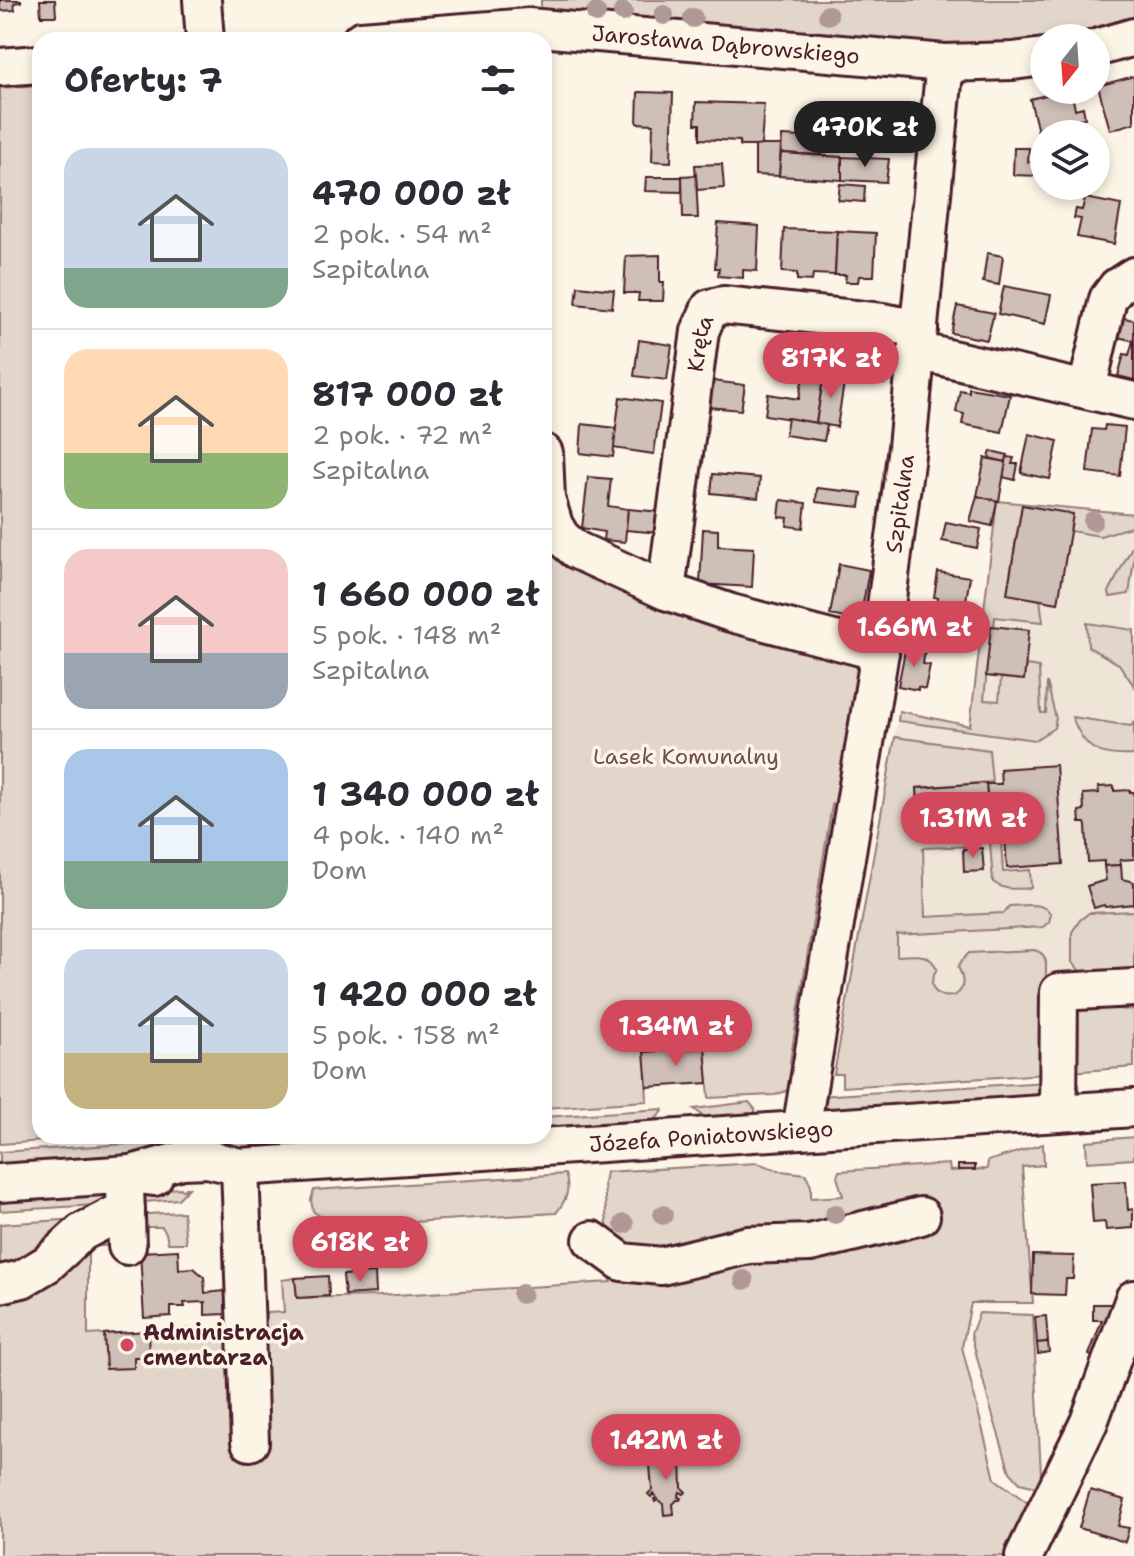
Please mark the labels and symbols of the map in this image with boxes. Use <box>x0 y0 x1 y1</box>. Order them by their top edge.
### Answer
street label: Jarosława Dąbrowskiego <box>591 18 861 70</box>
north arrow <box>1030 24 1110 104</box>
pin: 470K zł <box>791 101 939 169</box>
street label: Kręta <box>680 310 720 373</box>
pin: 817K zł <box>757 332 905 400</box>
street label: Szpitalna <box>879 452 920 555</box>
pin: 1.66M zł <box>831 601 997 669</box>
park label: Lasek Komunalny <box>593 742 779 771</box>
pin: 1.31M zł <box>890 792 1056 860</box>
pin: 1.34M zł <box>593 1000 759 1068</box>
street label: Józefa Poniatowskiego <box>588 1113 834 1158</box>
pin: 618K zł <box>286 1216 434 1284</box>
place label: Administracja cmentarza <box>143 1318 304 1372</box>
marker: Administracja cmentarza <box>118 1336 136 1354</box>
pin: 1.42M zł <box>583 1414 749 1482</box>

